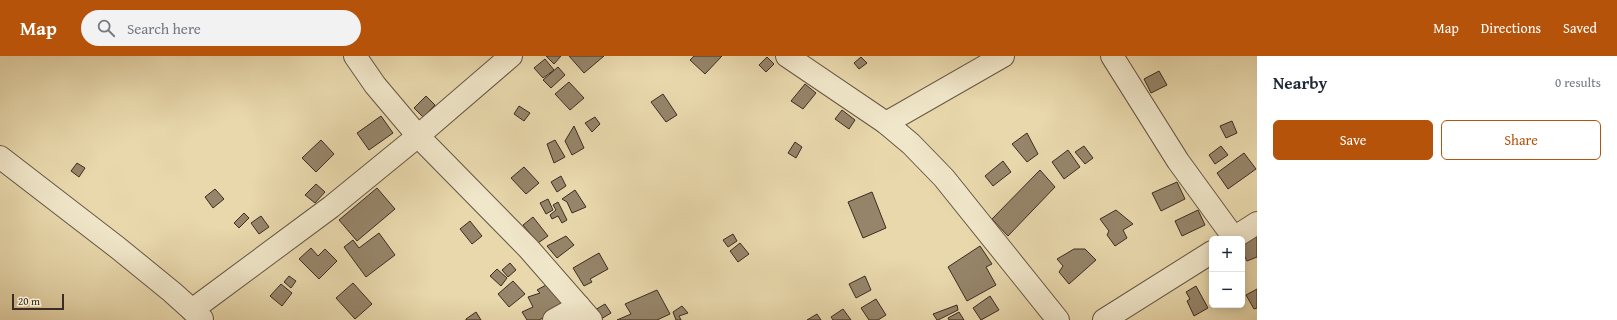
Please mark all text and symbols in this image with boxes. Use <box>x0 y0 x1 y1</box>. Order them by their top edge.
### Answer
search box <box>81 10 361 46</box>
text: Map <box>20 14 57 42</box>
icon: search <box>95 17 117 39</box>
text: Search here <box>127 18 201 39</box>
text: Map <box>1433 18 1459 38</box>
text: Directions <box>1481 18 1541 38</box>
text: Saved <box>1563 18 1597 38</box>
text: Nearby <box>1273 70 1327 95</box>
text: 0 results <box>1555 73 1601 92</box>
button: Save <box>1273 120 1433 160</box>
button: Share <box>1441 120 1601 160</box>
map controls <box>1209 236 1245 308</box>
button: + <box>1209 236 1245 272</box>
button: − <box>1209 272 1245 308</box>
scale bar <box>12 292 64 311</box>
text: 20 m <box>18 293 40 309</box>

